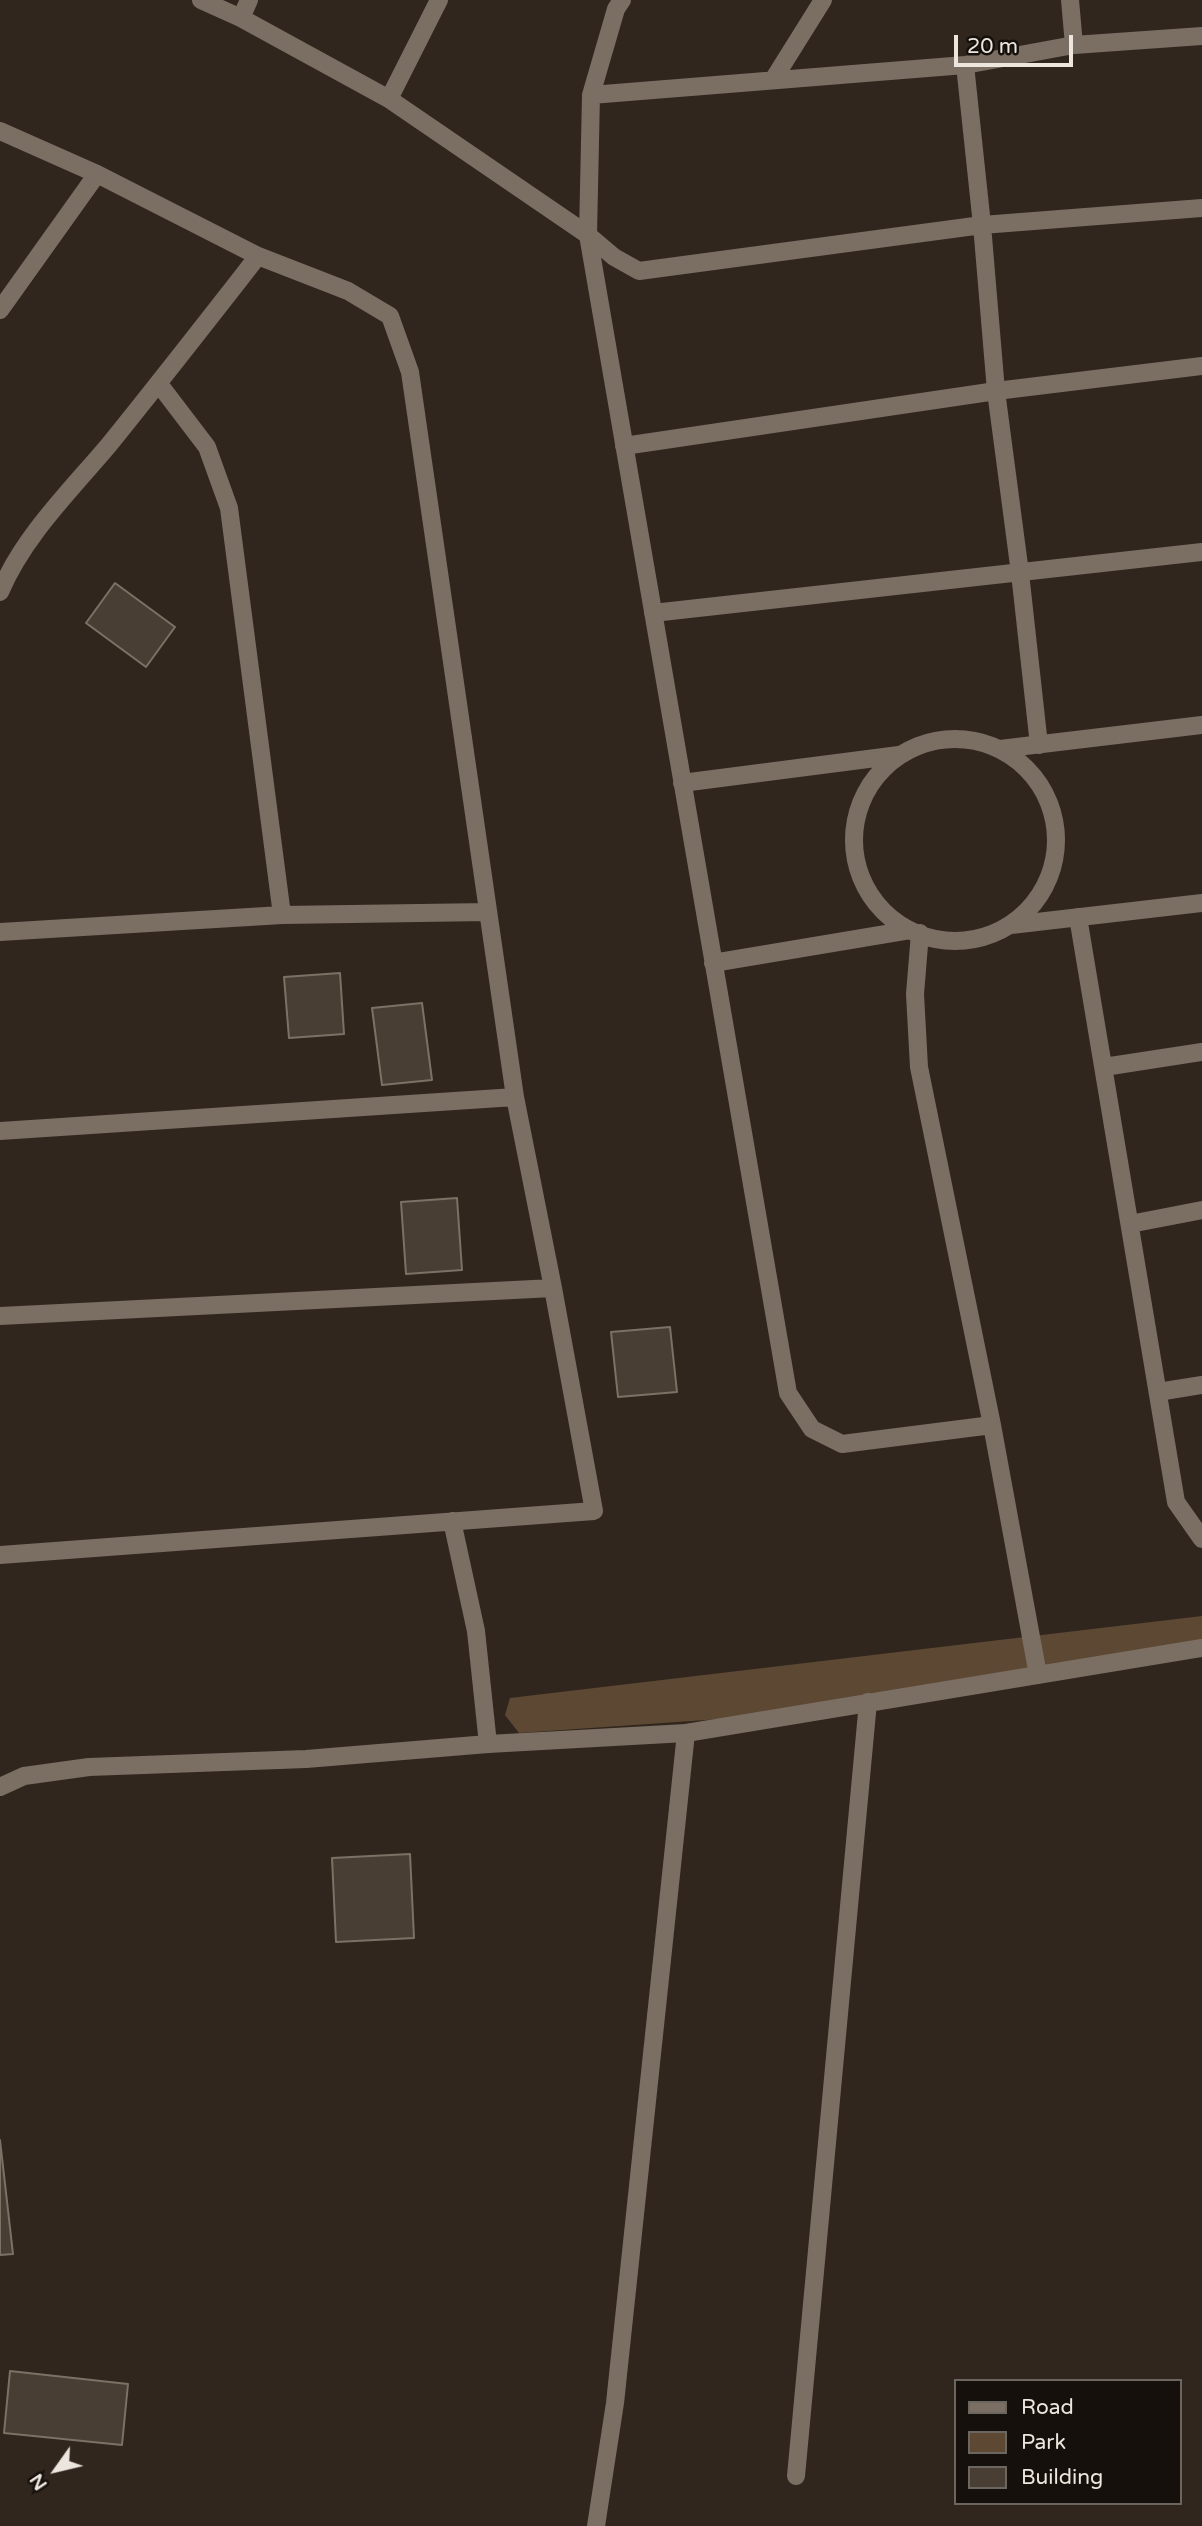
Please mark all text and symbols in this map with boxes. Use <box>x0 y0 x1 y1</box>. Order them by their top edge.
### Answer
scale bar <box>957 21 1076 65</box>
text: 20 m <box>967 34 1018 59</box>
legend <box>954 2379 1181 2505</box>
text: Road <box>1021 2395 1074 2420</box>
text: Park <box>1021 2430 1066 2455</box>
north arrow <box>21 2435 91 2505</box>
text: Building <box>1021 2465 1103 2490</box>
text: N <box>25 2469 52 2494</box>

